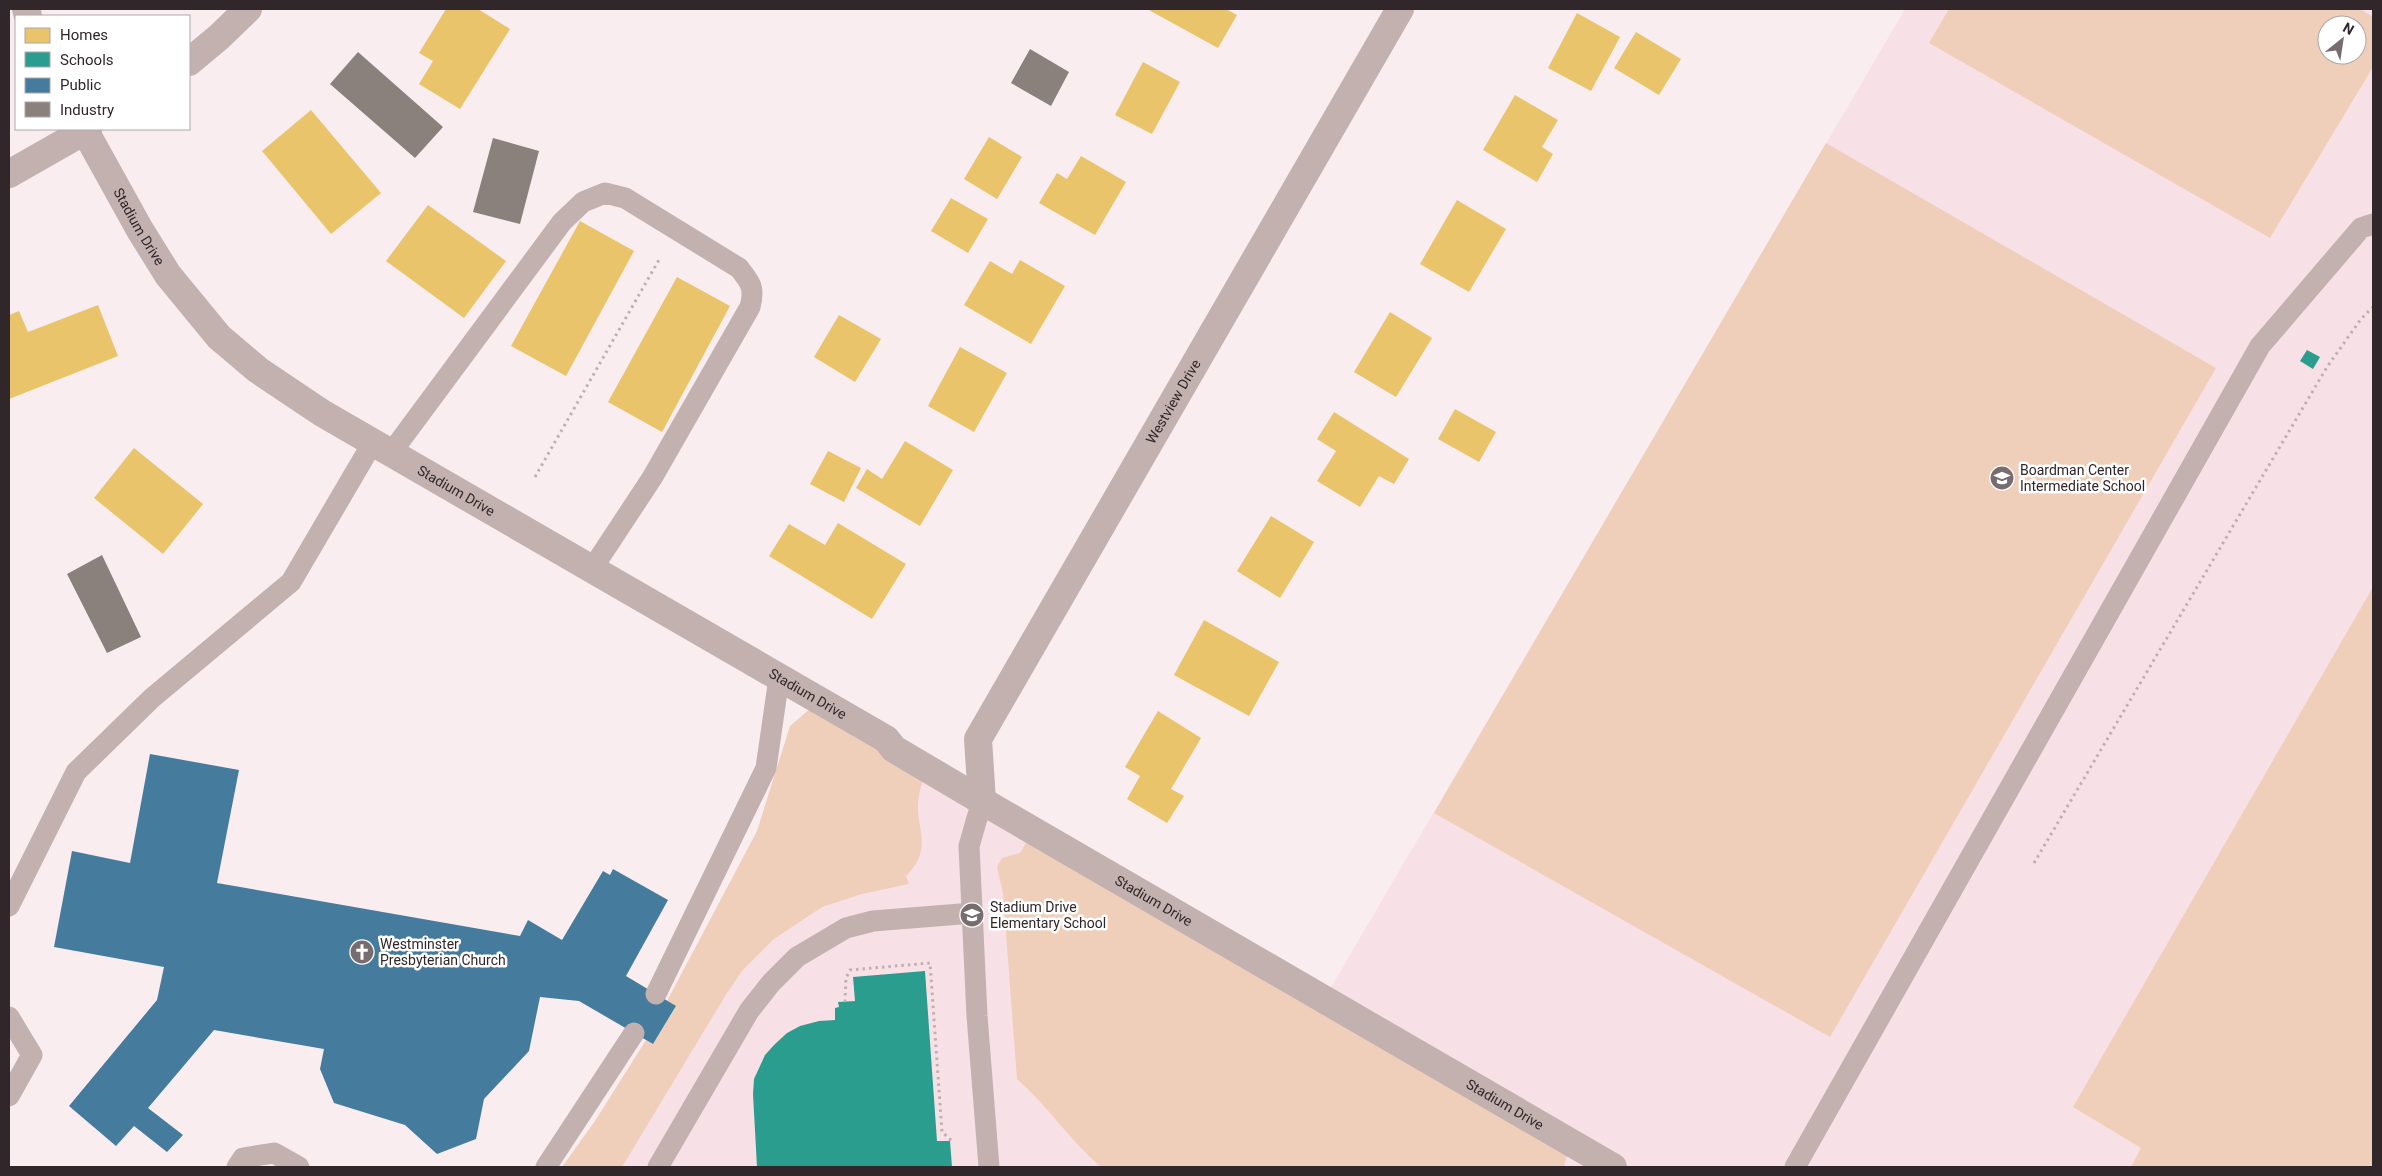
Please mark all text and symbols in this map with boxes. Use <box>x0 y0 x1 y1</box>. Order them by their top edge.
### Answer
legend <box>15 15 190 130</box>
north arrow <box>2317 15 2367 65</box>
text: N <box>2340 19 2357 38</box>
text: Homes <box>60 26 108 44</box>
text: Schools <box>60 51 114 69</box>
text: Public <box>60 76 101 94</box>
text: Industry <box>60 101 114 119</box>
street label: Stadium Drive <box>110 185 168 268</box>
street label: Westview Drive <box>1143 357 1204 446</box>
street label: Stadium Drive <box>415 462 498 519</box>
place label: Boardman Center Intermediate School <box>2020 462 2145 494</box>
school or university icon: Boardman Center Intermediate School <box>1989 465 2015 491</box>
street label: Stadium Drive <box>766 665 849 722</box>
street label: Stadium Drive <box>1112 872 1195 929</box>
place label: Stadium Drive Elementary School <box>990 899 1106 931</box>
school or university icon: Stadium Drive Elementary School <box>959 902 985 928</box>
place label: Westminster Presbyterian Church <box>380 936 506 968</box>
church icon: Westminster Presbyterian Church <box>349 939 375 965</box>
street label: Stadium Drive <box>1463 1076 1547 1133</box>

